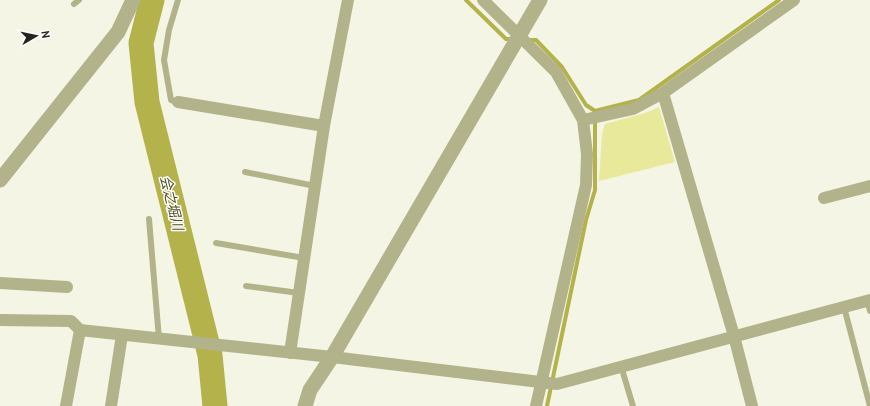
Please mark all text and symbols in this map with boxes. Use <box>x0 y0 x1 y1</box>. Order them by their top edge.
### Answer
north arrow <box>16 16 56 56</box>
text: N <box>38 30 53 39</box>
water label: 会之堀川 <box>156 174 188 234</box>

